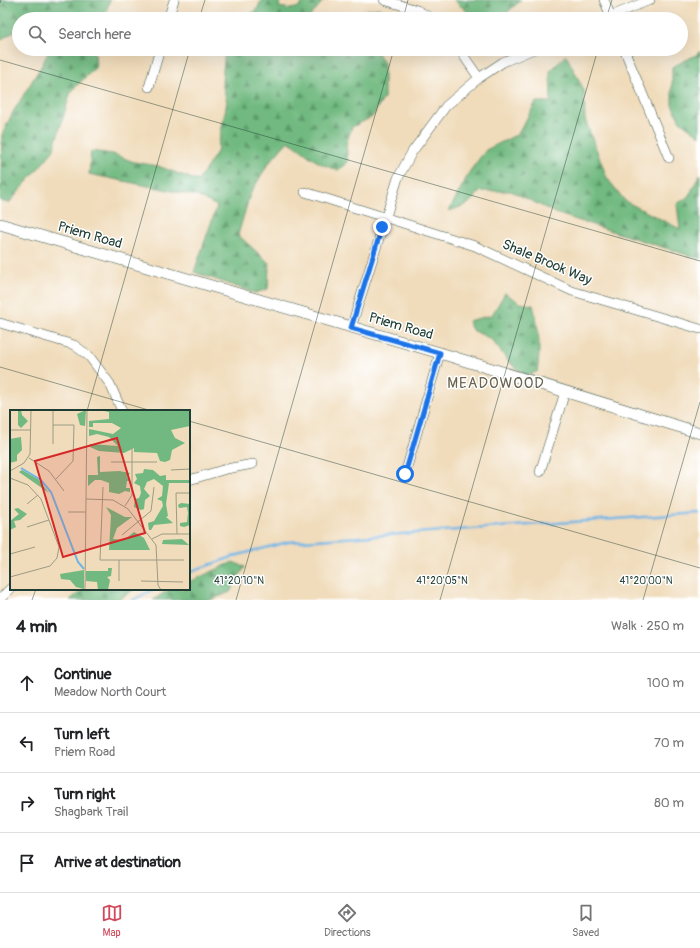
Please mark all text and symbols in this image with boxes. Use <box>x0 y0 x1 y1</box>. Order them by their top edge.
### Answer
search box <box>12 12 688 56</box>
icon: search <box>26 23 48 45</box>
text: Search here <box>58 25 131 44</box>
street label: Priem Road <box>56 218 124 252</box>
route end <box>373 218 391 236</box>
street label: Shale Brook Way <box>500 236 594 288</box>
street label: Priem Road <box>367 309 435 343</box>
district label: MEADOWOOD <box>447 374 545 393</box>
inset map <box>10 410 190 590</box>
route start <box>396 465 414 483</box>
text: 41°20'10"N <box>214 575 264 587</box>
text: 41°20'05"N <box>416 575 468 587</box>
text: 41°20'00"N <box>620 575 673 587</box>
text: 4 min <box>16 616 57 637</box>
text: Walk · 250 m <box>611 618 684 634</box>
text: Continue <box>54 665 112 684</box>
icon: ahead <box>16 672 38 694</box>
text: 100 m <box>647 675 684 691</box>
text: Meadow North Court <box>54 684 166 700</box>
text: Turn left <box>54 725 110 744</box>
icon: left <box>16 732 38 754</box>
text: 70 m <box>654 735 684 751</box>
text: Priem Road <box>54 744 115 760</box>
text: Turn right <box>54 785 115 804</box>
icon: right <box>16 792 38 814</box>
text: 80 m <box>654 795 684 811</box>
text: Shagbark Trail <box>54 804 129 820</box>
icon: arrive <box>16 852 38 874</box>
text: Arrive at destination <box>54 853 181 872</box>
tab: Map <box>101 902 123 939</box>
tab: Directions <box>324 902 371 939</box>
tab: Saved <box>572 902 599 939</box>

